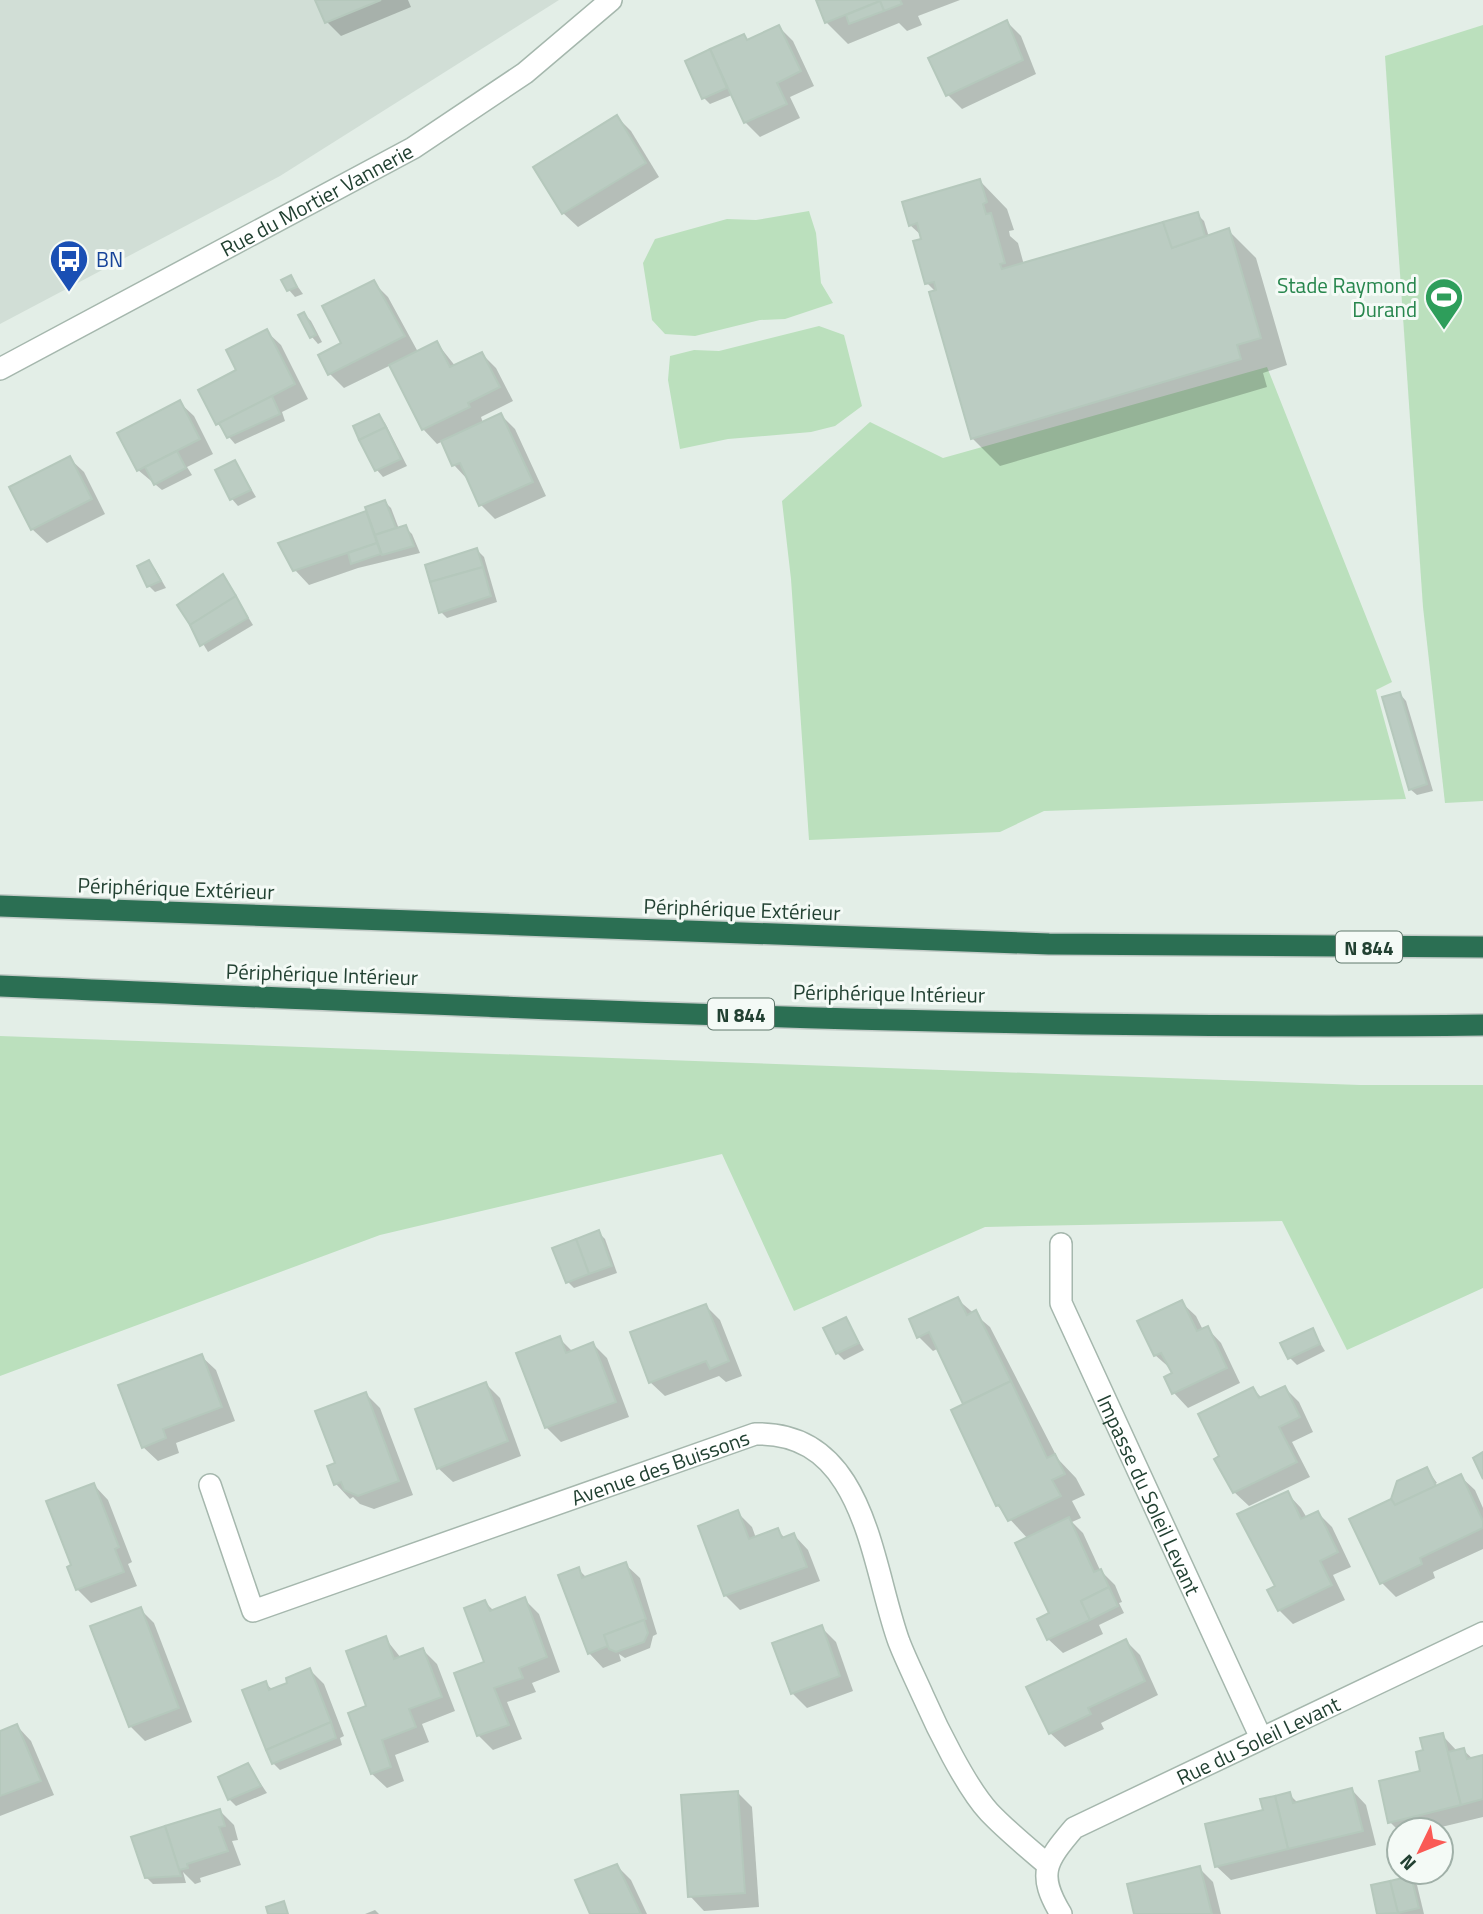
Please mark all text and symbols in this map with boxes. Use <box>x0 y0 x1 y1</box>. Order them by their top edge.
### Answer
street label: Rue du Mortier Vannerie <box>214 135 419 264</box>
bus stop icon: BN <box>48 238 90 293</box>
place label: BN <box>96 243 123 275</box>
place label: Stade Raymond Durand <box>1277 269 1417 325</box>
sports icon: Stade Raymond Durand <box>1423 276 1465 331</box>
street label: Périphérique Extérieur <box>77 869 275 907</box>
street label: Périphérique Extérieur <box>643 890 841 928</box>
road number: N 844 <box>1336 931 1402 962</box>
street label: Périphérique Intérieur <box>225 955 419 993</box>
street label: Périphérique Intérieur <box>793 975 985 1011</box>
road number: N 844 <box>708 998 774 1030</box>
street label: Impasse du Soleil Levant <box>1089 1389 1209 1601</box>
street label: Avenue des Buissons <box>567 1421 754 1514</box>
street label: Rue du Soleil Levant <box>1171 1687 1346 1793</box>
north arrow <box>1385 1816 1455 1886</box>
text: N <box>1392 1848 1422 1878</box>

